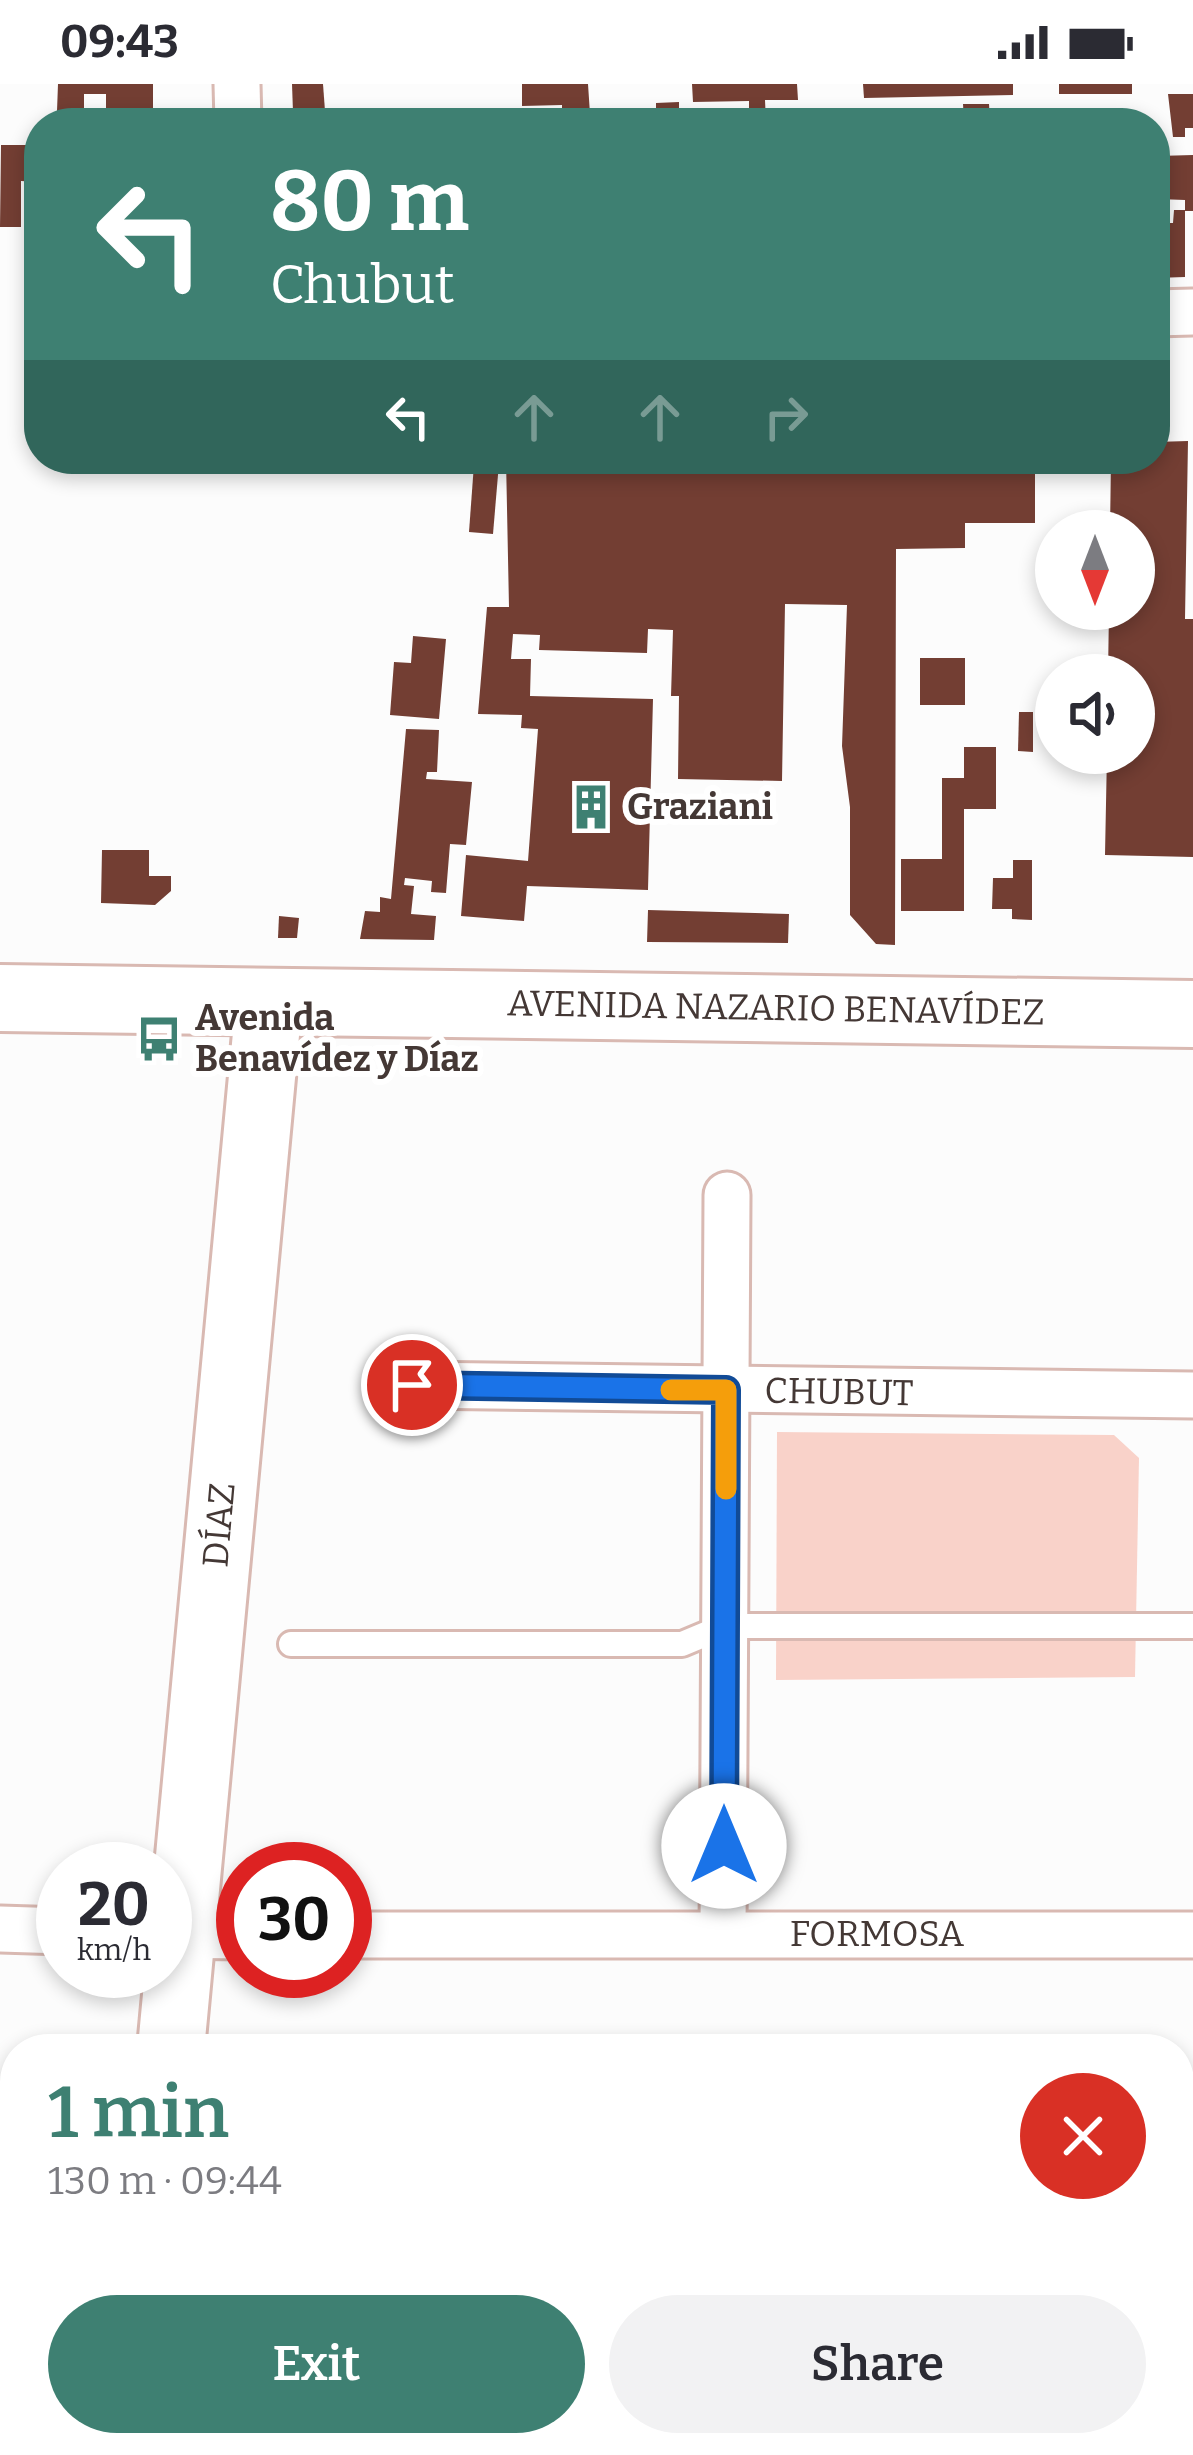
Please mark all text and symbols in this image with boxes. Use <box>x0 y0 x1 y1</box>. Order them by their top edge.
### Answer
text: 09:43 <box>60 15 179 69</box>
text: 80 m <box>270 151 469 252</box>
icon: left <box>72 156 228 312</box>
text: Chubut <box>270 253 455 317</box>
icon: left <box>375 384 441 450</box>
icon: ahead <box>501 384 567 450</box>
icon: ahead <box>627 384 693 450</box>
icon: right <box>753 384 819 450</box>
north arrow <box>1035 510 1155 630</box>
map controls <box>1035 510 1155 774</box>
button: sound <box>1035 654 1155 774</box>
building icon: Graziani <box>566 782 616 832</box>
place label: Graziani <box>627 785 773 829</box>
street label: AVENIDA NAZARIO BENAVÍDEZ <box>507 981 1045 1035</box>
place label: Avenida Benavídez y Díaz <box>195 996 479 1081</box>
bus stop icon: Avenida Benavídez y Díaz <box>134 1014 184 1064</box>
pin <box>361 1334 463 1436</box>
icon: arrive <box>379 1352 445 1418</box>
street label: CHUBUT <box>764 1369 914 1415</box>
street label: DÍAZ <box>193 1481 245 1569</box>
position arrow <box>661 1783 787 1909</box>
speed limit sign: 30 <box>216 1842 372 1998</box>
text: 20 <box>78 1869 150 1941</box>
street label: FORMOSA <box>790 1912 965 1956</box>
text: km/h <box>77 1932 151 1968</box>
text: 1 min <box>48 2070 229 2156</box>
button: close <box>1020 2073 1146 2199</box>
text: 130 m · 09:44 <box>48 2158 282 2204</box>
button: Exit <box>48 2295 585 2433</box>
button: Share <box>609 2295 1146 2433</box>

